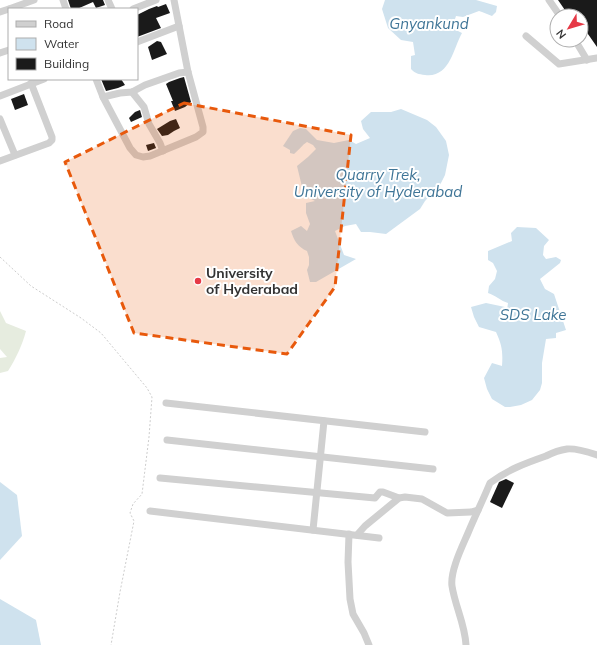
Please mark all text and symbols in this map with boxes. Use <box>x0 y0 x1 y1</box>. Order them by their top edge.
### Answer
legend <box>8 8 138 80</box>
north arrow <box>549 8 589 48</box>
water label: Gnyankund <box>389 14 469 33</box>
text: Road <box>44 16 73 31</box>
text: N <box>553 27 569 42</box>
text: Water <box>44 36 80 51</box>
text: Building <box>44 56 89 71</box>
water label: Quarry Trek, University of Hyderabad <box>294 165 462 201</box>
place label: University of Hyderabad <box>206 264 298 298</box>
marker: University of Hyderabad <box>193 276 203 286</box>
water label: SDS Lake <box>500 305 566 324</box>

